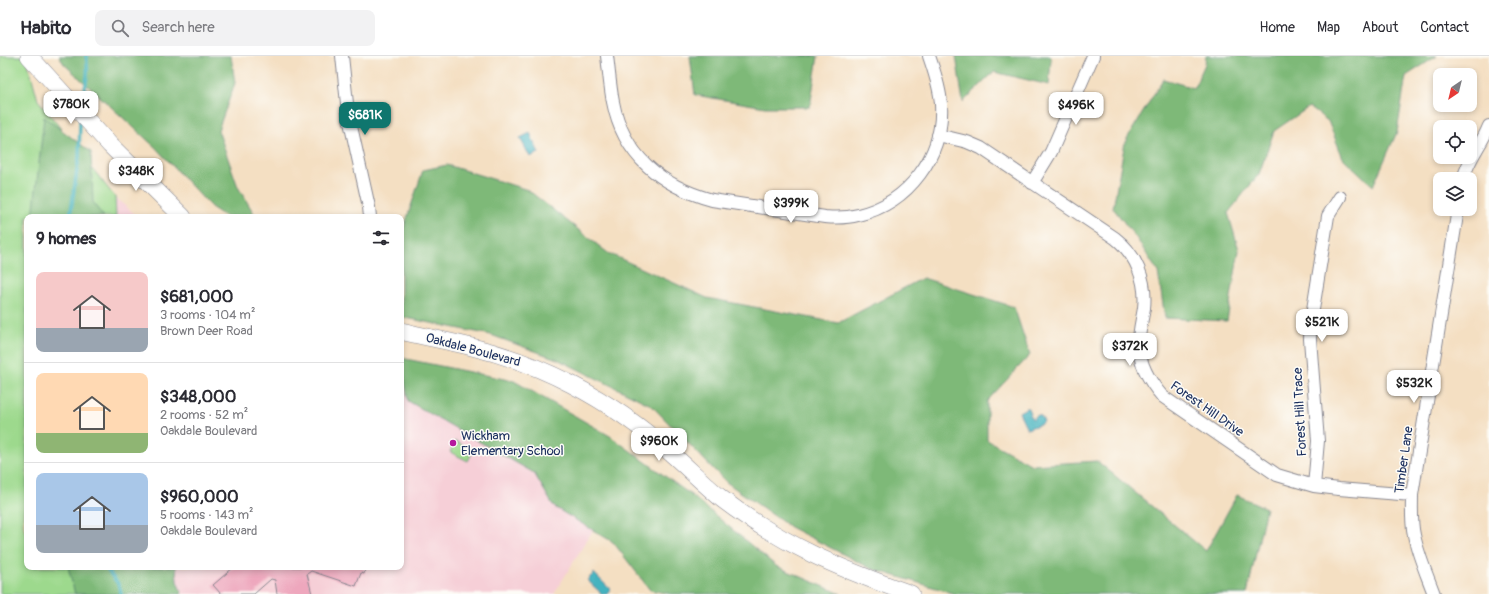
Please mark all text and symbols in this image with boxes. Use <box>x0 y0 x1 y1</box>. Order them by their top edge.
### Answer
search box <box>95 10 375 46</box>
text: Habito <box>20 16 71 40</box>
icon: search <box>109 17 131 39</box>
text: Search here <box>141 18 215 37</box>
text: Home <box>1260 19 1295 36</box>
text: Map <box>1317 19 1340 36</box>
text: About <box>1362 19 1398 36</box>
text: Contact <box>1420 19 1469 36</box>
north arrow <box>1433 68 1477 112</box>
map controls <box>1433 68 1477 216</box>
pin: $780K <box>43 91 99 125</box>
pin: $496K <box>1048 92 1104 126</box>
text: $780K <box>52 96 90 112</box>
text: $496K <box>1058 97 1094 113</box>
pin: $681K <box>337 102 393 136</box>
text: $681K <box>348 107 382 123</box>
button: locate <box>1433 120 1477 164</box>
pin: $348K <box>108 158 164 192</box>
text: $348K <box>118 163 154 179</box>
button: layers <box>1433 172 1477 216</box>
pin: $399K <box>763 190 819 224</box>
text: $399K <box>773 195 809 211</box>
icon: filters <box>370 227 392 249</box>
text: 9 homes <box>36 228 96 249</box>
text: $681,000 <box>160 286 233 307</box>
icon: home <box>68 288 116 336</box>
text: 3 rooms · 104 m² <box>160 307 255 323</box>
pin: $521K <box>1294 309 1350 343</box>
text: $521K <box>1305 314 1339 330</box>
text: Brown Deer Road <box>160 323 253 339</box>
street label: Oakdale Boulevard <box>424 330 522 370</box>
pin: $372K <box>1102 333 1158 367</box>
text: $372K <box>1112 338 1148 354</box>
street label: Forest Hill Trace <box>1290 367 1310 457</box>
pin: $532K <box>1386 370 1442 404</box>
text: $532K <box>1396 375 1432 391</box>
street label: Forest Hill Drive <box>1167 378 1247 441</box>
text: $348,000 <box>160 386 236 407</box>
icon: home <box>68 389 116 437</box>
text: 2 rooms · 52 m² <box>160 407 248 423</box>
text: Oakdale Boulevard <box>160 423 258 439</box>
street label: Timber Lane <box>1391 425 1417 495</box>
place label: Wickham Elementary School <box>461 428 564 459</box>
pin: $960K <box>631 428 687 462</box>
text: $960K <box>640 433 678 449</box>
marker: Wickham Elementary School <box>448 438 458 448</box>
text: $960,000 <box>160 486 239 507</box>
icon: home <box>68 489 116 537</box>
text: 5 rooms · 143 m² <box>160 507 254 523</box>
text: Oakdale Boulevard <box>160 523 258 539</box>

